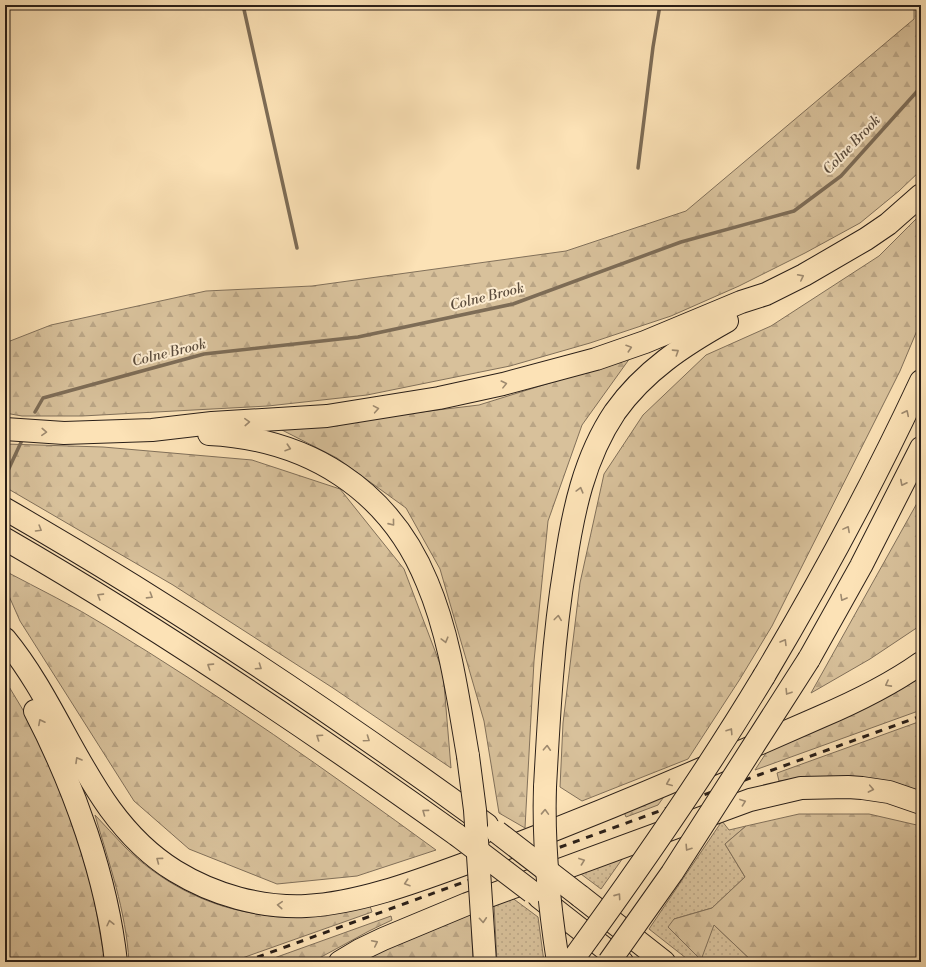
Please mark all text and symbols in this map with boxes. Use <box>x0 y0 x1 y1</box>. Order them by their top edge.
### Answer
water label: Colne Brook <box>819 111 885 179</box>
one-way arrow <box>797 274 804 282</box>
water label: Colne Brook <box>448 279 526 315</box>
water label: Colne Brook <box>130 335 208 371</box>
one-way arrow <box>625 344 632 353</box>
one-way arrow <box>672 349 679 357</box>
one-way arrow <box>500 380 507 389</box>
one-way arrow <box>373 405 379 414</box>
one-way arrow <box>901 409 909 417</box>
one-way arrow <box>244 417 250 426</box>
one-way arrow <box>41 428 47 436</box>
one-way arrow <box>284 443 291 452</box>
one-way arrow <box>901 479 908 486</box>
one-way arrow <box>575 487 584 494</box>
one-way arrow <box>387 518 394 525</box>
one-way arrow <box>35 524 42 531</box>
one-way arrow <box>843 526 850 533</box>
one-way arrow <box>146 592 153 599</box>
one-way arrow <box>97 594 104 601</box>
one-way arrow <box>840 594 847 601</box>
one-way arrow <box>553 615 562 621</box>
one-way arrow <box>440 636 449 643</box>
one-way arrow <box>779 639 786 646</box>
one-way arrow <box>255 662 262 669</box>
one-way arrow <box>207 663 214 670</box>
one-way arrow <box>885 679 892 686</box>
one-way arrow <box>786 687 793 694</box>
one-way arrow <box>38 718 46 726</box>
one-way arrow <box>725 728 732 735</box>
one-way arrow <box>363 734 370 742</box>
one-way arrow <box>316 735 323 742</box>
one-way arrow <box>543 745 552 751</box>
one-way arrow <box>76 757 83 764</box>
one-way arrow <box>665 778 673 786</box>
one-way arrow <box>868 785 875 793</box>
one-way arrow <box>740 798 747 806</box>
one-way arrow <box>422 809 429 817</box>
one-way arrow <box>540 809 549 815</box>
one-way arrow <box>685 844 693 851</box>
one-way arrow <box>578 857 585 866</box>
one-way arrow <box>157 858 164 865</box>
one-way arrow <box>403 878 410 887</box>
one-way arrow <box>613 894 620 901</box>
one-way arrow <box>277 900 283 909</box>
one-way arrow <box>479 917 488 923</box>
one-way arrow <box>106 920 114 927</box>
one-way arrow <box>370 940 378 948</box>

